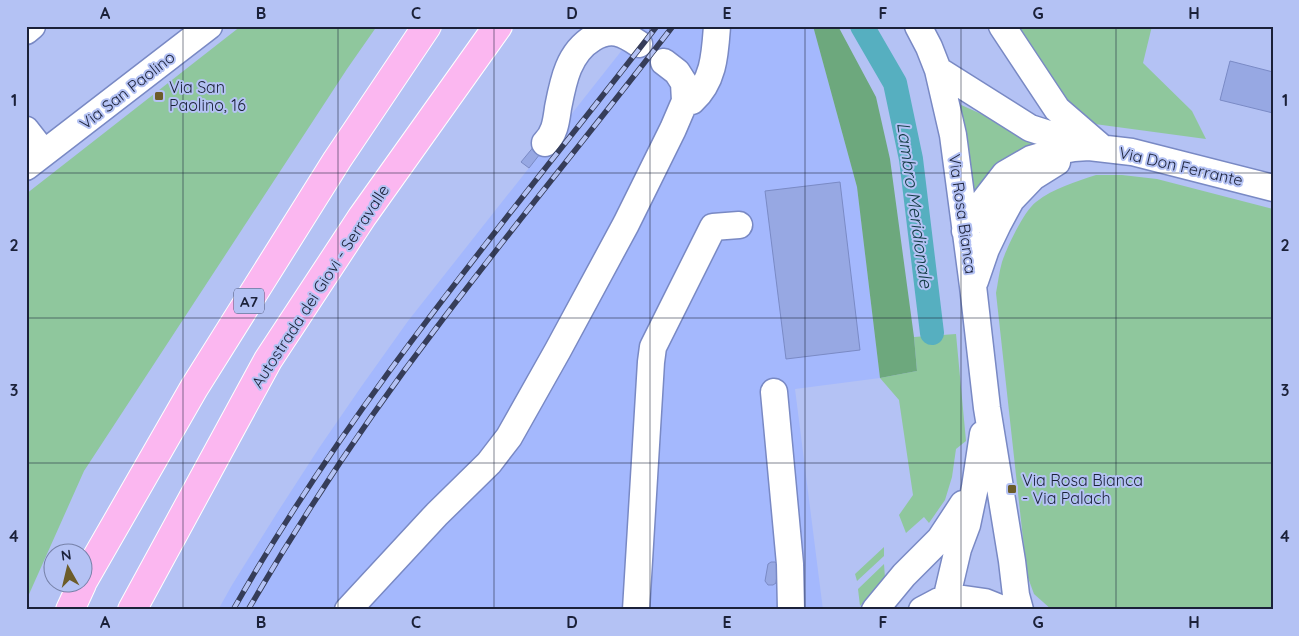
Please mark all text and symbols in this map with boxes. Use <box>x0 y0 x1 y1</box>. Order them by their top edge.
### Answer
text: A <box>100 3 111 23</box>
text: B <box>256 3 266 23</box>
text: C <box>411 3 421 23</box>
text: D <box>566 3 578 23</box>
text: E <box>722 3 732 23</box>
text: F <box>879 3 888 23</box>
text: G <box>1032 3 1044 23</box>
text: H <box>1188 3 1200 23</box>
street label: Via San Paolino <box>75 47 179 133</box>
place label: Via San Paolino, 16 <box>169 77 246 115</box>
text: 1 <box>11 90 17 110</box>
marker: Via San Paolino, 16 <box>153 90 165 102</box>
text: 1 <box>1282 90 1288 110</box>
water label: Lambro Meridionale <box>892 121 938 290</box>
street label: Via Don Ferrante <box>1117 142 1245 190</box>
street label: Via Rosa Bianca <box>945 153 981 275</box>
street label: Autostrada dei Giovi - Serravalle <box>247 181 393 391</box>
text: 2 <box>9 235 19 255</box>
text: 2 <box>1280 235 1290 255</box>
road number: A7 <box>234 288 264 314</box>
text: 3 <box>10 380 18 400</box>
text: 3 <box>1281 380 1289 400</box>
place label: Via Rosa Bianca - Via Palach <box>1022 470 1143 508</box>
marker: Via Rosa Bianca - Via Palach <box>1006 483 1018 495</box>
text: 4 <box>9 526 19 546</box>
text: 4 <box>1280 526 1290 546</box>
north arrow <box>42 544 92 594</box>
text: N <box>60 545 73 565</box>
text: A <box>100 612 111 632</box>
text: B <box>256 612 266 632</box>
text: C <box>411 612 421 632</box>
text: D <box>566 612 578 632</box>
text: E <box>722 612 732 632</box>
text: F <box>879 612 888 632</box>
text: G <box>1032 612 1044 632</box>
text: H <box>1188 612 1200 632</box>

